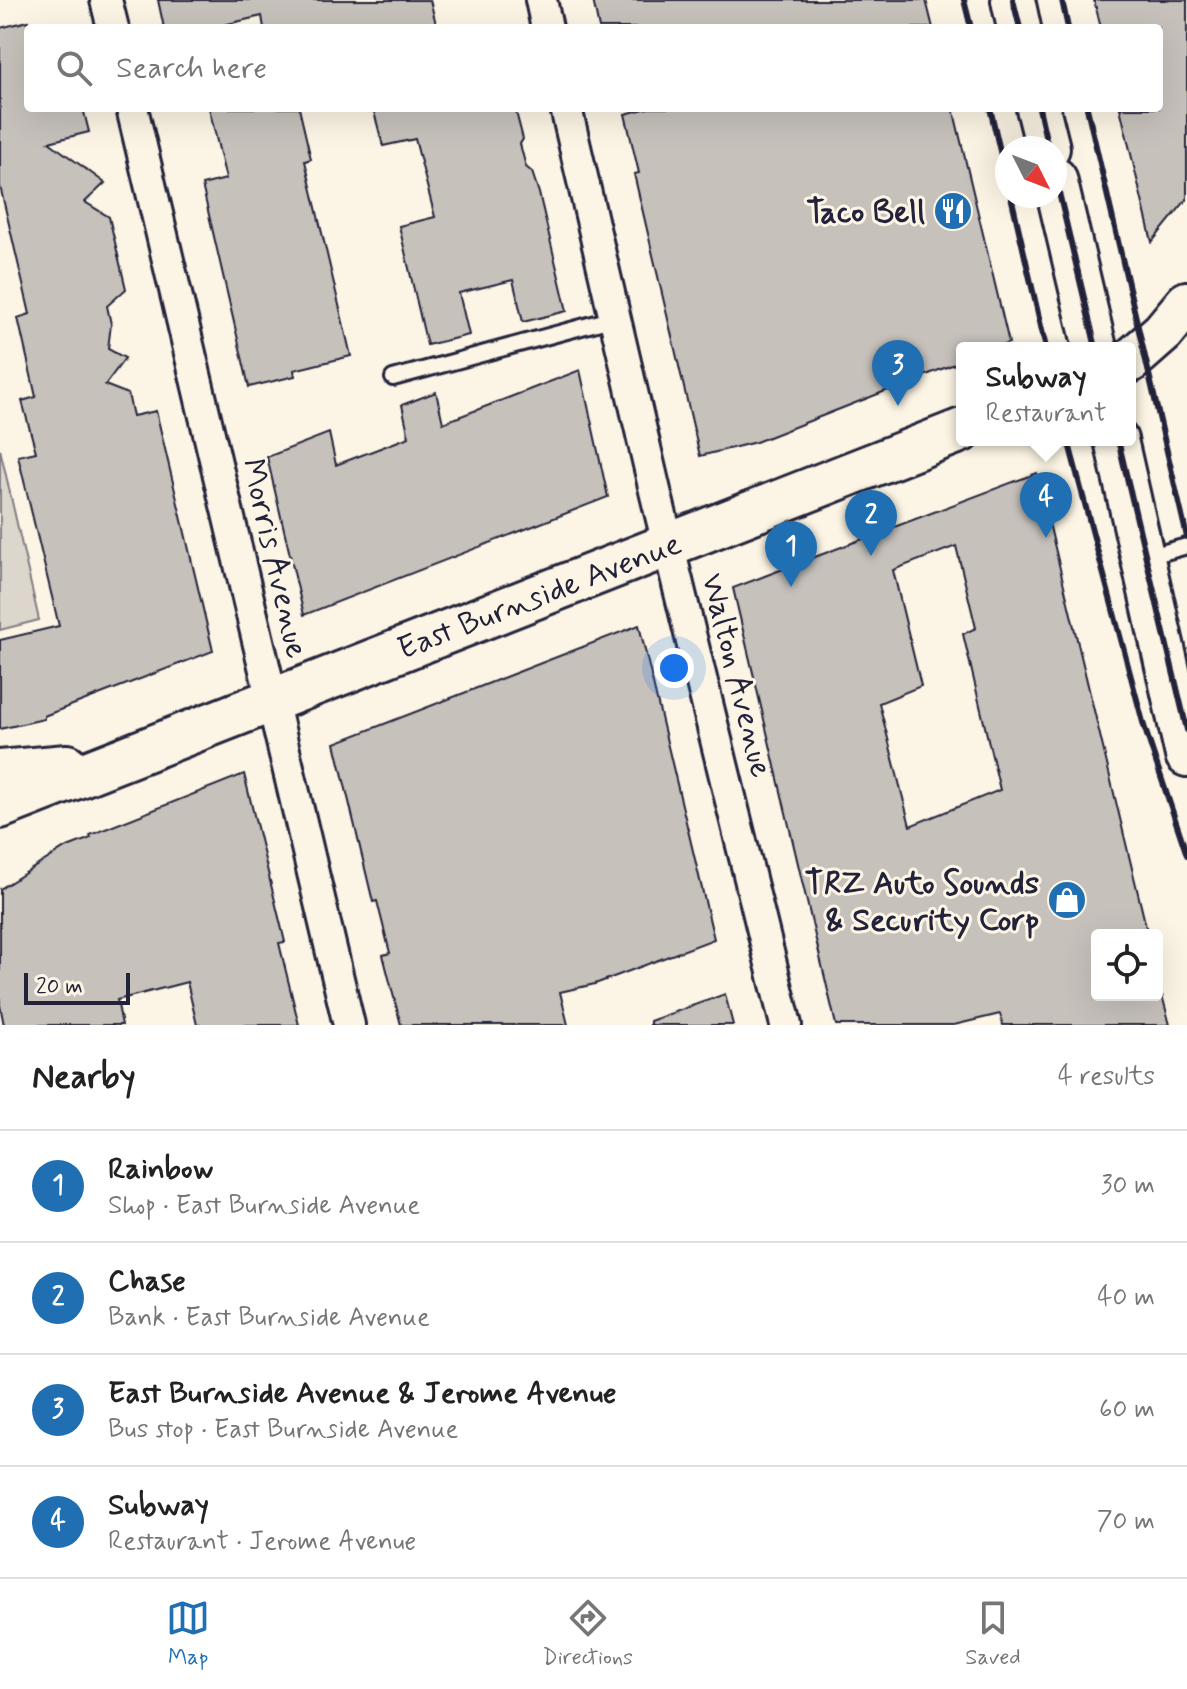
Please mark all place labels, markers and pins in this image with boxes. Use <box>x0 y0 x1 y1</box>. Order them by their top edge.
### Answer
restaurant icon: Taco Bell <box>932 190 974 232</box>
place label: Taco Bell <box>806 192 925 234</box>
pin: 3 <box>872 340 924 406</box>
pin: 4 <box>1020 472 1072 538</box>
pin: 2 <box>845 490 897 556</box>
pin: 1 <box>765 521 817 587</box>
place label: TRZ Auto Sounds & Security Corp <box>805 863 1039 942</box>
shop icon: TRZ Auto Sounds & Security Corp <box>1046 879 1088 921</box>

